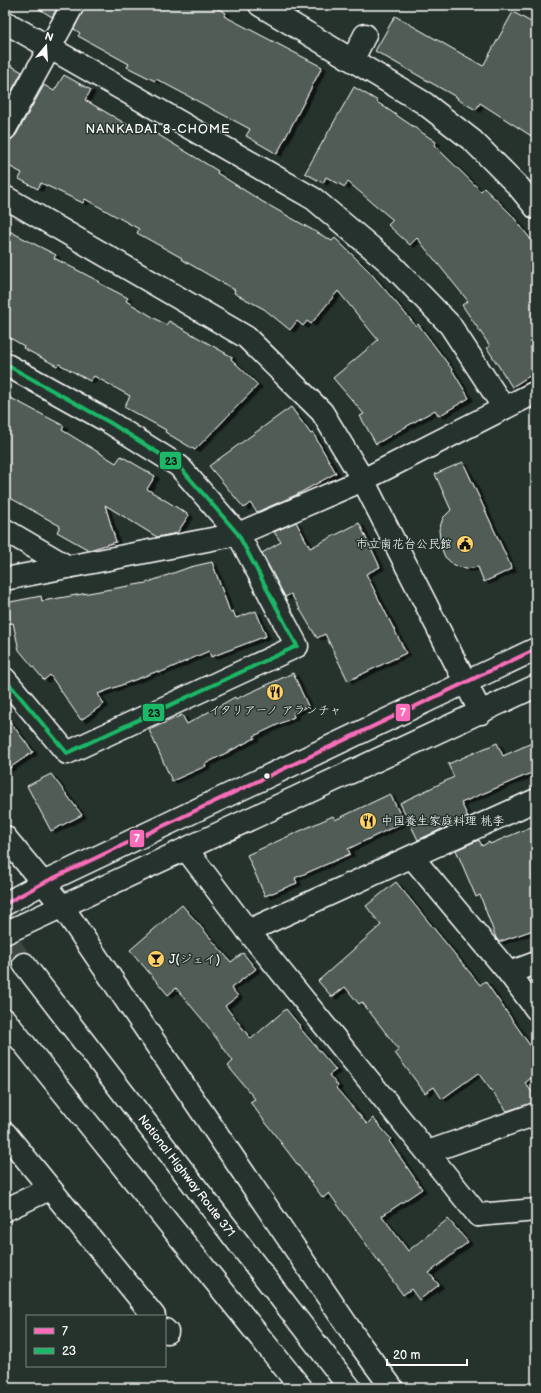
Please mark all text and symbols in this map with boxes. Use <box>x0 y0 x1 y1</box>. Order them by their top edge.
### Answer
north arrow <box>26 26 66 66</box>
text: N <box>43 30 55 44</box>
district label: NANKADAI 8-CHOME <box>85 121 231 137</box>
line badge: 23 <box>159 451 182 470</box>
text: 23 <box>165 455 178 468</box>
public building icon: 市立南花台公民館 <box>455 534 475 554</box>
place label: 市立南花台公民館 <box>356 537 452 552</box>
restaurant icon: イタリアーノ アランチャ <box>265 682 285 702</box>
line badge: 23 <box>142 703 165 722</box>
place label: イタリアーノ アランチャ <box>208 703 342 718</box>
line badge: 7 <box>395 703 411 722</box>
text: 7 <box>400 706 406 719</box>
text: 23 <box>148 707 161 720</box>
unlabelled marker <box>262 771 272 781</box>
restaurant icon: 中国養生家庭料理 桃李 <box>358 811 378 831</box>
place label: 中国養生家庭料理 桃李 <box>381 814 504 829</box>
line badge: 7 <box>129 829 145 848</box>
text: 7 <box>134 832 140 845</box>
bar icon: J(ジェイ) <box>146 949 166 969</box>
place label: J(ジェイ) <box>169 952 220 967</box>
street label: National Highway Route 371 <box>135 1112 238 1240</box>
legend <box>26 1315 166 1367</box>
text: 7 <box>62 1324 68 1339</box>
scale bar <box>387 1341 467 1367</box>
text: 23 <box>62 1344 76 1359</box>
text: 20 m <box>393 1348 420 1363</box>

